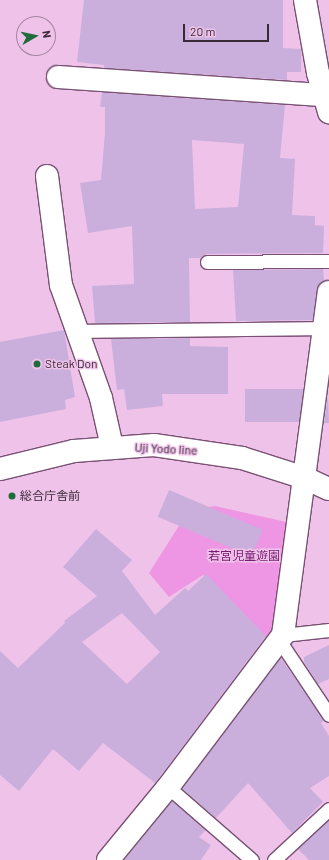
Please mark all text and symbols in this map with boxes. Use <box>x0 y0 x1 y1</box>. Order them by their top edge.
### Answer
north arrow <box>16 16 56 56</box>
scale bar <box>185 16 271 42</box>
text: 20 m <box>190 24 216 38</box>
text: N <box>40 30 54 39</box>
place label: Steak Don <box>45 357 97 371</box>
marker: Steak Don <box>32 359 42 369</box>
street label: Uji Yodo line <box>134 440 198 458</box>
place label: 総合庁舎前 <box>20 489 80 503</box>
marker: 総合庁舎前 <box>7 491 17 501</box>
park label: 若宮児童遊園 <box>208 549 280 563</box>

